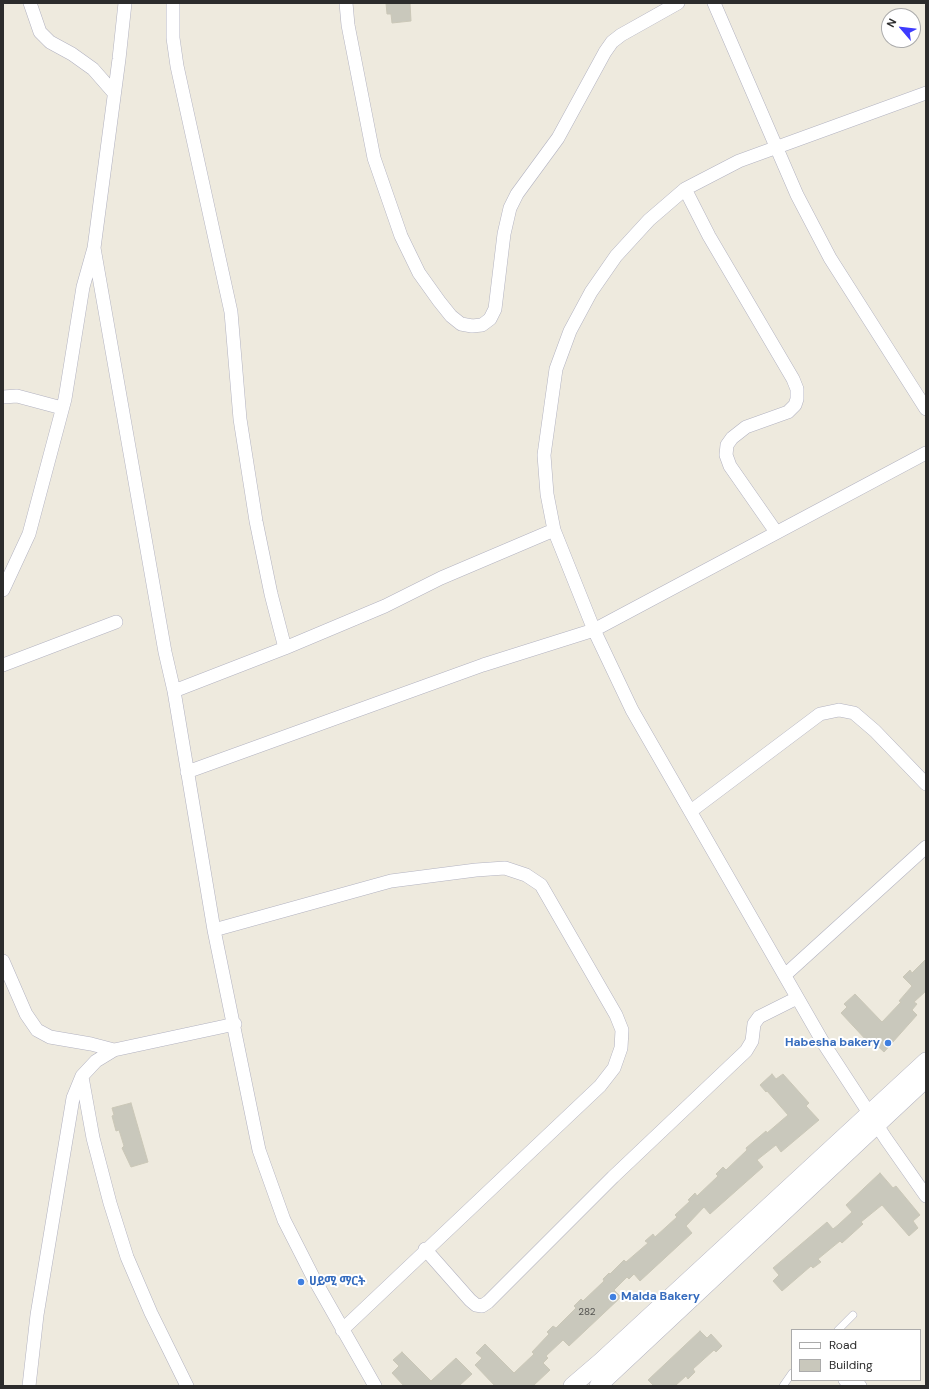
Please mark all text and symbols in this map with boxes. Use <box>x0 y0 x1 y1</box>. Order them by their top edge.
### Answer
north arrow <box>881 8 921 48</box>
text: N <box>883 16 899 30</box>
place label: Habesha bakery <box>785 1036 880 1050</box>
marker: Habesha bakery <box>883 1038 893 1048</box>
place label: ሀይሚ ማርት <box>309 1275 365 1289</box>
marker: ሀይሚ ማርት <box>296 1277 306 1287</box>
place label: Malda Bakery <box>621 1290 700 1304</box>
marker: Malda Bakery <box>608 1292 618 1302</box>
house number: 282 <box>578 1306 596 1318</box>
legend <box>791 1329 921 1381</box>
text: Road <box>829 1337 857 1353</box>
text: Building <box>829 1357 873 1373</box>

